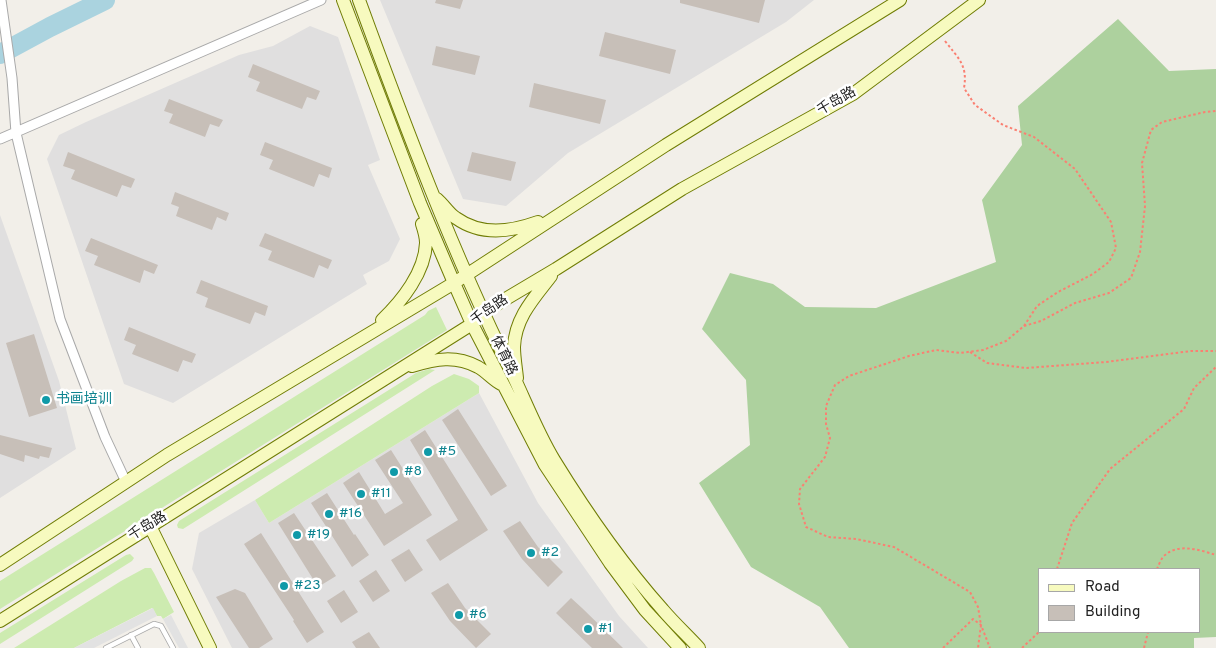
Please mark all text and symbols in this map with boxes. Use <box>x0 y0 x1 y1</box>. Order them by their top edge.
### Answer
street label: 千岛路 <box>815 84 859 120</box>
street label: 千岛路 <box>468 292 512 330</box>
street label: 体育路 <box>486 333 520 379</box>
place label: 书画培训 <box>56 392 112 408</box>
marker: 书画培训 <box>40 394 52 406</box>
place label: #5 <box>438 444 456 460</box>
marker: #5 <box>422 446 434 458</box>
place label: #8 <box>404 464 422 480</box>
marker: #8 <box>388 466 400 478</box>
place label: #11 <box>371 486 391 502</box>
marker: #11 <box>355 488 367 500</box>
place label: #16 <box>339 506 362 522</box>
marker: #16 <box>323 508 335 520</box>
street label: 千岛路 <box>126 509 170 545</box>
place label: #19 <box>307 527 330 543</box>
marker: #19 <box>291 529 303 541</box>
place label: #2 <box>541 545 559 561</box>
marker: #2 <box>525 547 537 559</box>
legend <box>1038 568 1201 633</box>
place label: #23 <box>294 578 321 594</box>
text: Road <box>1085 578 1120 597</box>
marker: #23 <box>278 580 290 592</box>
text: Building <box>1085 603 1140 622</box>
place label: #6 <box>469 607 487 623</box>
marker: #6 <box>453 609 465 621</box>
place label: #1 <box>598 621 613 637</box>
marker: #1 <box>582 623 594 635</box>

